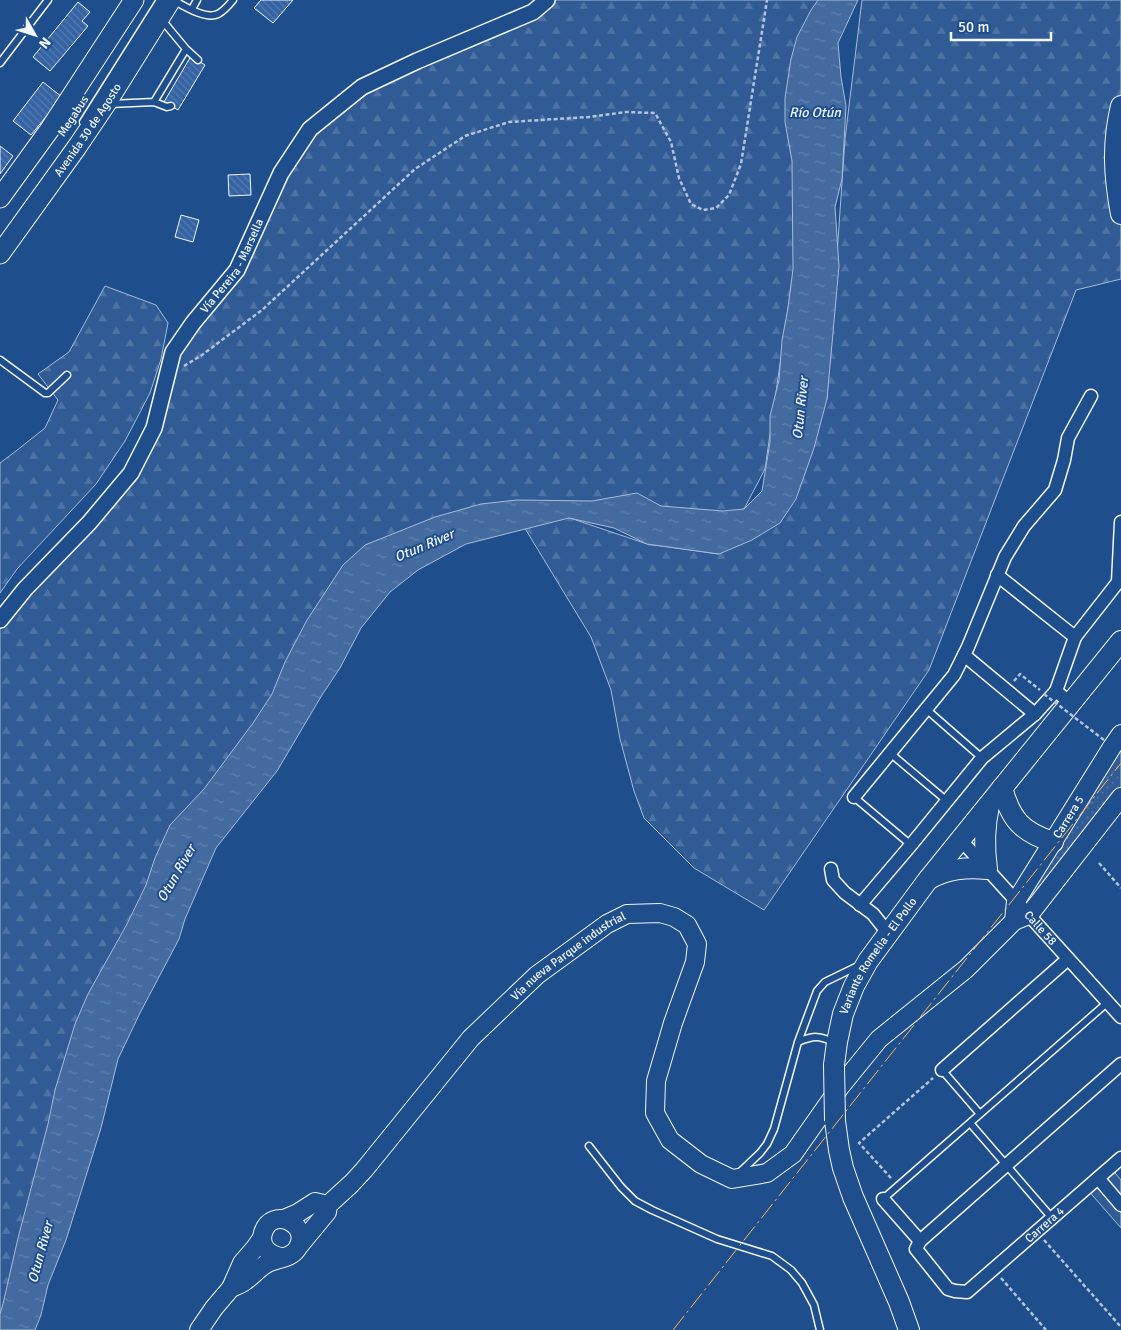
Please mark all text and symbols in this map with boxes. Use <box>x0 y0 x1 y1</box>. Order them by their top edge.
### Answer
north arrow <box>10 10 60 60</box>
scale bar <box>951 10 1051 42</box>
text: 50 m <box>958 18 989 36</box>
text: N <box>35 34 54 52</box>
street label: Avenida 30 de Agosto <box>51 81 125 180</box>
street label: Megabus <box>55 93 92 140</box>
water label: Río Otún <box>789 104 841 121</box>
street label: Vía Pereira - Marsella <box>197 216 267 316</box>
water label: Otun River <box>789 374 812 440</box>
water label: Otun River <box>392 525 458 566</box>
street label: Carrera 5 <box>1050 793 1088 841</box>
water label: Otun River <box>153 840 200 905</box>
street label: Variante Romelia - El Pollo <box>837 895 920 1017</box>
street label: Calle 58 <box>1021 908 1060 949</box>
street label: Vía nueva Parque industrial <box>508 909 629 1004</box>
street label: Carrera 4 <box>1022 1203 1068 1246</box>
water label: Otun River <box>24 1218 57 1285</box>

